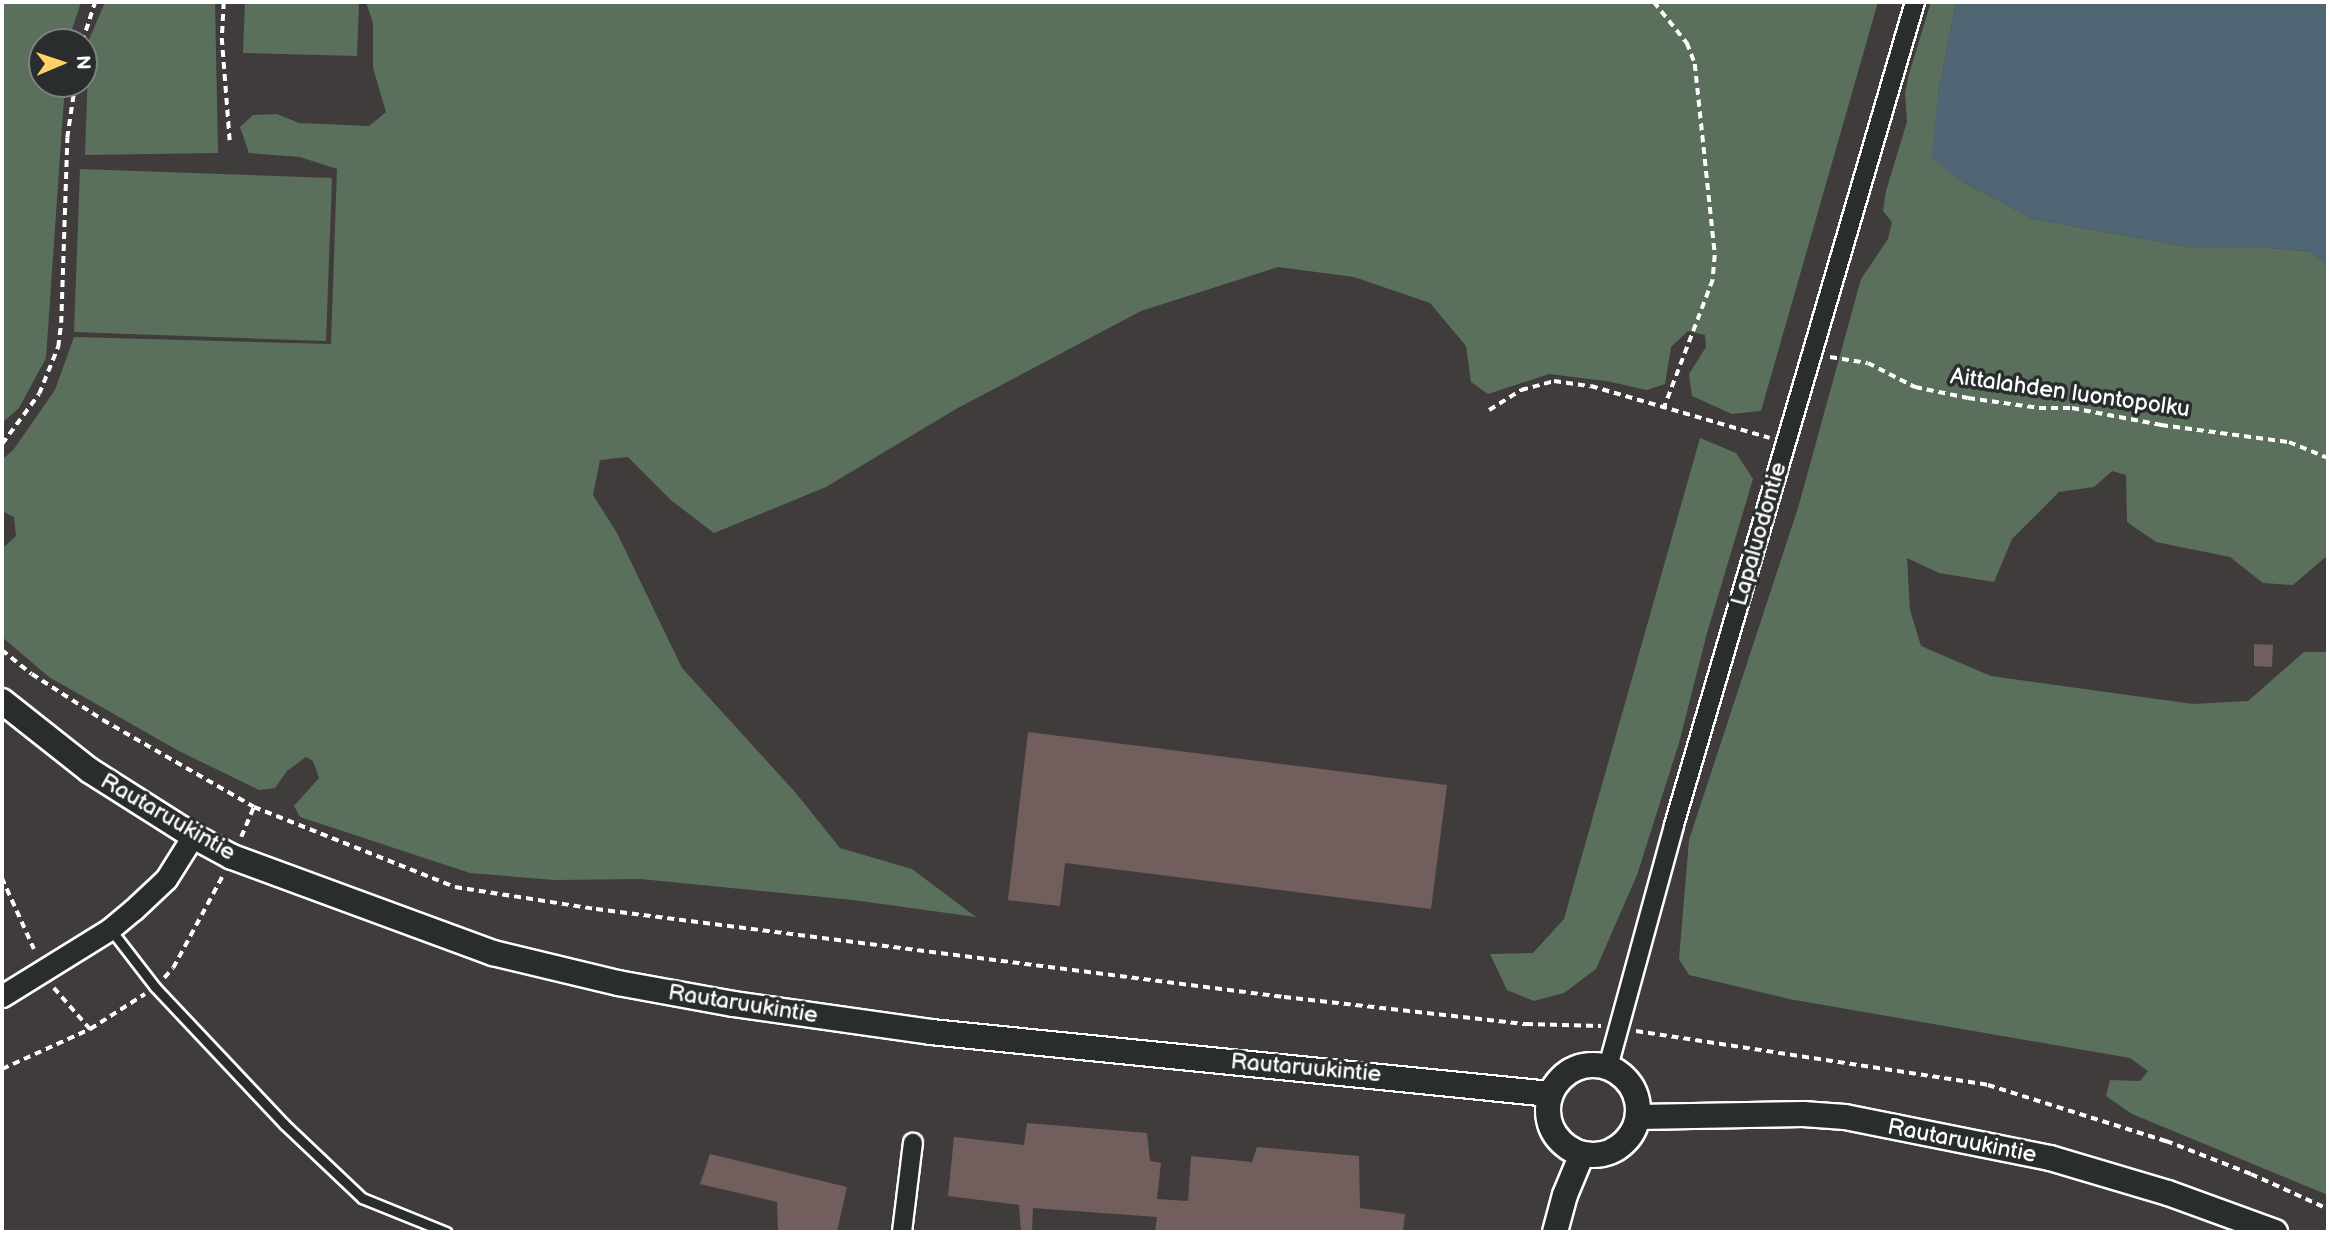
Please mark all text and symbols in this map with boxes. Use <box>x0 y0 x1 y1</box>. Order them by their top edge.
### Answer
north arrow <box>28 28 98 98</box>
text: N <box>71 55 94 70</box>
street label: Aittalahden luontopolku <box>1949 363 2191 423</box>
street label: Lapaluodontie <box>1725 459 1793 609</box>
street label: Rautaruukintie <box>96 767 240 867</box>
street label: Rautaruukintie <box>666 979 820 1029</box>
street label: Rautaruukintie <box>1229 1048 1383 1088</box>
street label: Rautaruukintie <box>1885 1113 2039 1169</box>

